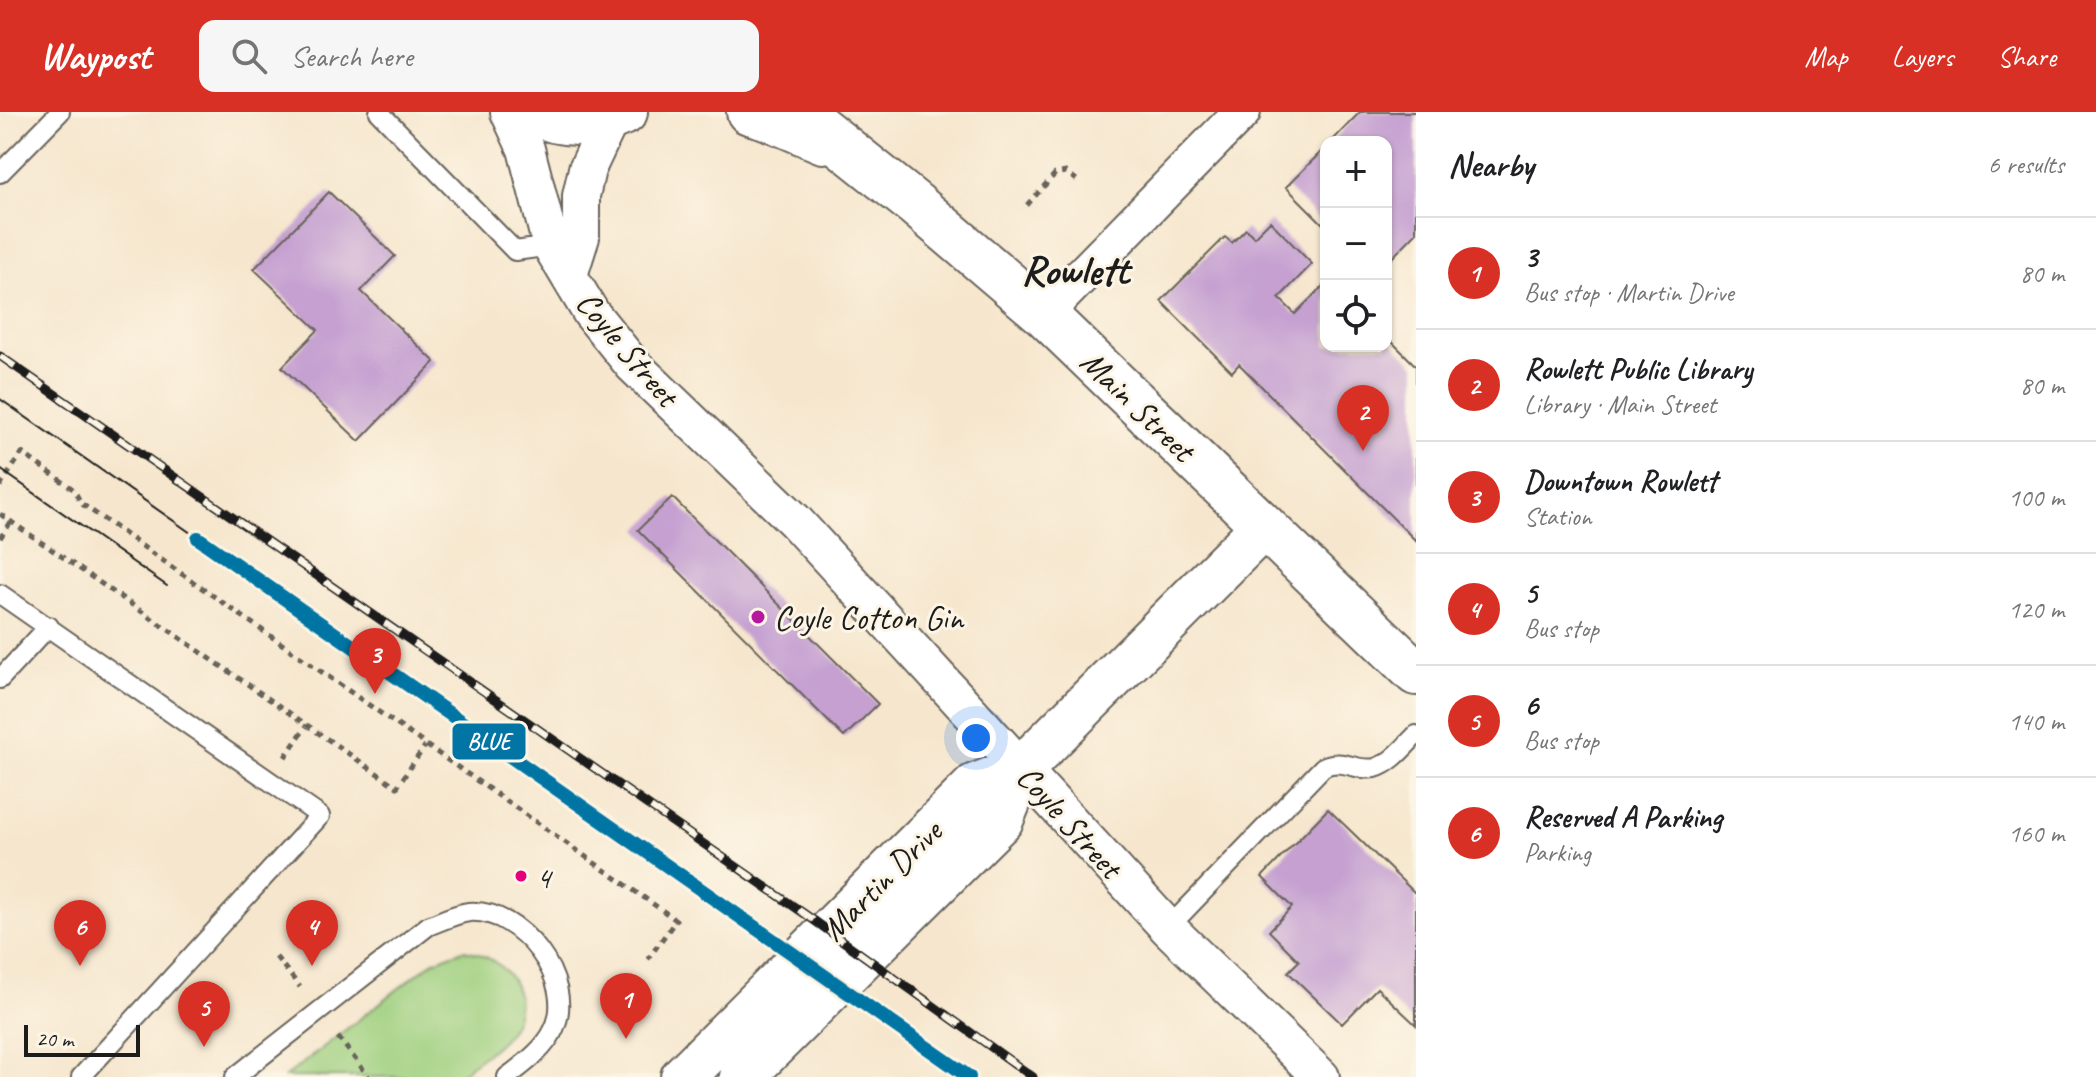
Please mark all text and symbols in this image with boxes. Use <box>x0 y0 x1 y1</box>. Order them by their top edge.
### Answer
search box <box>199 20 759 92</box>
text: Waypost <box>40 33 151 80</box>
icon: search <box>227 34 271 78</box>
text: Search here <box>291 37 413 75</box>
text: Map <box>1805 39 1848 74</box>
text: Layers <box>1892 39 1953 74</box>
text: Share <box>1997 39 2056 74</box>
map controls <box>1320 136 1392 352</box>
button: + <box>1320 136 1392 208</box>
text: Nearby <box>1448 143 1534 186</box>
text: 6 results <box>1988 148 2064 181</box>
button: − <box>1320 208 1392 280</box>
text: 3 <box>1524 238 1538 276</box>
district label: Rowlett <box>1021 244 1133 297</box>
text: 1 <box>1468 257 1480 290</box>
text: 80 m <box>2020 257 2064 290</box>
text: Bus stop · Martin Drive <box>1524 276 1734 309</box>
button: locate <box>1320 280 1392 352</box>
street label: Coyle Street <box>567 282 691 418</box>
street label: Main Street <box>1071 340 1207 473</box>
text: Rowlett Public Library <box>1524 350 1752 388</box>
text: 2 <box>1468 369 1480 402</box>
text: 80 m <box>2020 369 2064 402</box>
pin: 2 <box>1337 385 1389 451</box>
text: Library · Main Street <box>1524 388 1716 421</box>
text: Downtown Rowlett <box>1524 462 1717 500</box>
text: 3 <box>1468 481 1480 514</box>
text: 100 m <box>2008 481 2064 514</box>
text: Station <box>1524 500 1591 533</box>
text: 5 <box>1524 574 1537 612</box>
text: 4 <box>1468 593 1480 626</box>
text: 120 m <box>2008 593 2064 626</box>
place label: Coyle Cotton Gin <box>774 596 965 639</box>
marker: Coyle Cotton Gin <box>749 608 767 626</box>
text: Bus stop <box>1524 612 1599 645</box>
pin: 3 <box>349 628 401 694</box>
text: 6 <box>1524 686 1538 724</box>
text: 5 <box>1468 705 1480 738</box>
text: 140 m <box>2008 705 2064 738</box>
your location <box>956 718 996 758</box>
line badge: BLUE <box>451 722 527 761</box>
text: Bus stop <box>1524 724 1599 757</box>
text: BLUE <box>467 728 514 756</box>
street label: Coyle Street <box>1008 756 1134 890</box>
text: Reserved A Parking <box>1524 798 1722 836</box>
street label: Martin Drive <box>812 809 953 950</box>
text: 6 <box>1468 817 1480 850</box>
text: 160 m <box>2008 817 2064 850</box>
text: Parking <box>1524 836 1591 869</box>
place label: 4 <box>536 857 554 898</box>
marker: 4 <box>513 868 529 884</box>
pin: 6 <box>54 900 106 966</box>
pin: 4 <box>286 900 338 966</box>
pin: 1 <box>600 973 652 1039</box>
pin: 5 <box>178 981 230 1047</box>
scale bar <box>24 1021 140 1057</box>
text: 20 m <box>36 1025 73 1053</box>

